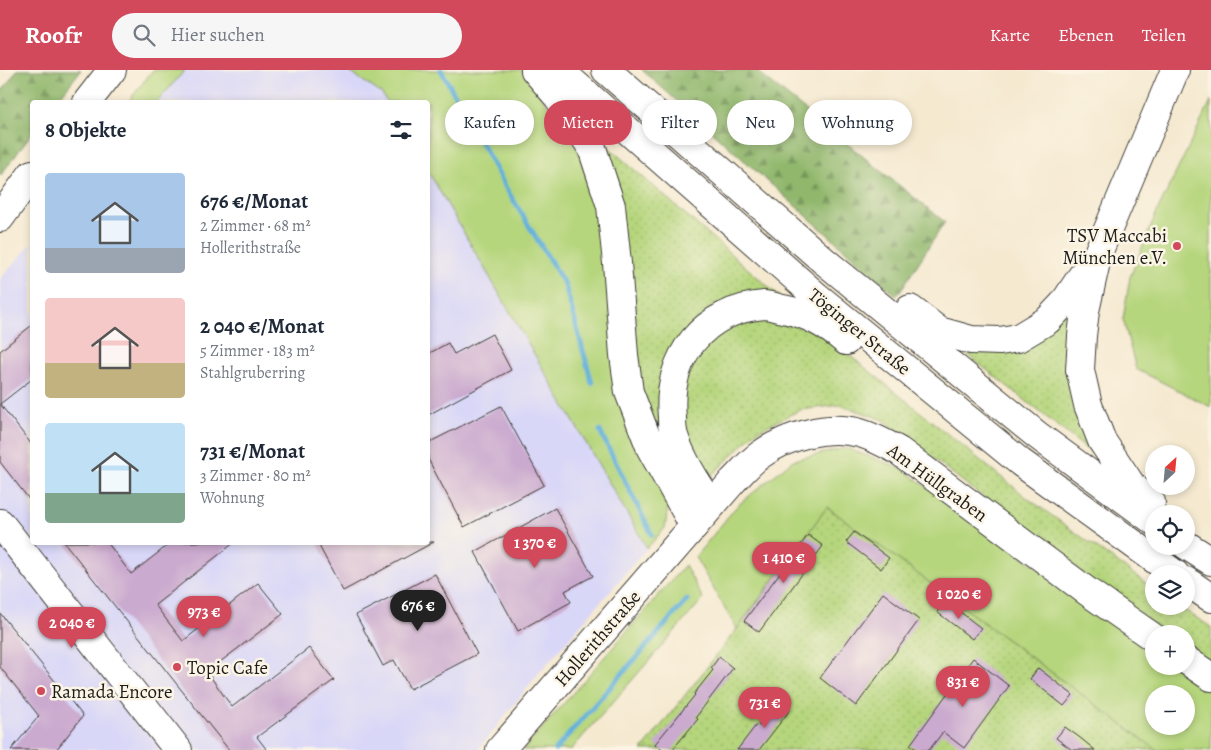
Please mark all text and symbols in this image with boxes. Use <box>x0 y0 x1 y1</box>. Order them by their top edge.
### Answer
search box <box>112 13 462 58</box>
text: Roofr <box>25 19 82 51</box>
icon: search <box>130 21 158 49</box>
text: Hier suchen <box>170 22 265 48</box>
text: Karte <box>990 23 1030 47</box>
text: Ebenen <box>1058 23 1114 47</box>
text: Teilen <box>1142 23 1186 47</box>
chip: Kaufen <box>445 100 534 145</box>
chip: Mieten <box>544 100 632 145</box>
chip: Filter <box>642 100 717 145</box>
chip: Neu <box>727 100 794 145</box>
chip: Wohnung <box>804 100 912 145</box>
text: 8 Objekte <box>45 116 127 144</box>
icon: filters <box>387 116 415 144</box>
text: 676 €/Monat <box>200 187 308 215</box>
icon: home <box>85 193 145 253</box>
text: 2 Zimmer · 68 m² <box>200 215 311 237</box>
place label: TSV Maccabi München e.V. <box>1062 223 1167 271</box>
text: Hollerithstraße <box>200 237 301 259</box>
marker: TSV Maccabi München e.V. <box>1171 240 1183 252</box>
street label: Töginger Straße <box>803 282 916 381</box>
text: 2 040 €/Monat <box>200 312 325 340</box>
icon: home <box>85 318 145 378</box>
text: 5 Zimmer · 183 m² <box>200 340 315 362</box>
text: Stahlgruberring <box>200 362 305 384</box>
text: 731 €/Monat <box>200 437 305 465</box>
street label: Am Hüllgraben <box>881 437 993 528</box>
icon: home <box>85 443 145 503</box>
north arrow <box>1145 445 1195 495</box>
map controls <box>1145 445 1195 735</box>
text: 3 Zimmer · 80 m² <box>200 465 311 487</box>
text: Wohnung <box>200 487 264 509</box>
button: locate <box>1145 505 1195 555</box>
pin: 1 370 € <box>489 526 581 569</box>
text: 1 370 € <box>514 532 556 554</box>
pin: 1 410 € <box>738 542 830 584</box>
text: 1 410 € <box>763 547 805 569</box>
button: layers <box>1145 565 1195 615</box>
pin: 1 020 € <box>913 578 1005 620</box>
text: 1 020 € <box>937 583 981 605</box>
street label: Hollerithstraße <box>549 585 647 692</box>
pin: 676 € <box>383 590 453 632</box>
text: 676 € <box>401 595 435 617</box>
pin: 973 € <box>169 596 239 638</box>
text: 973 € <box>187 601 221 623</box>
pin: 2 040 € <box>26 606 118 649</box>
text: 2 040 € <box>49 612 95 634</box>
button: + <box>1145 625 1195 675</box>
place label: Topic Cafe <box>187 655 268 681</box>
marker: Topic Cafe <box>171 661 183 673</box>
pin: 831 € <box>928 666 998 708</box>
text: 831 € <box>947 671 979 693</box>
place label: Ramada Encore <box>51 679 172 705</box>
marker: Ramada Encore <box>35 685 47 697</box>
button: − <box>1145 685 1195 735</box>
pin: 731 € <box>730 686 800 729</box>
text: 731 € <box>749 692 781 714</box>

